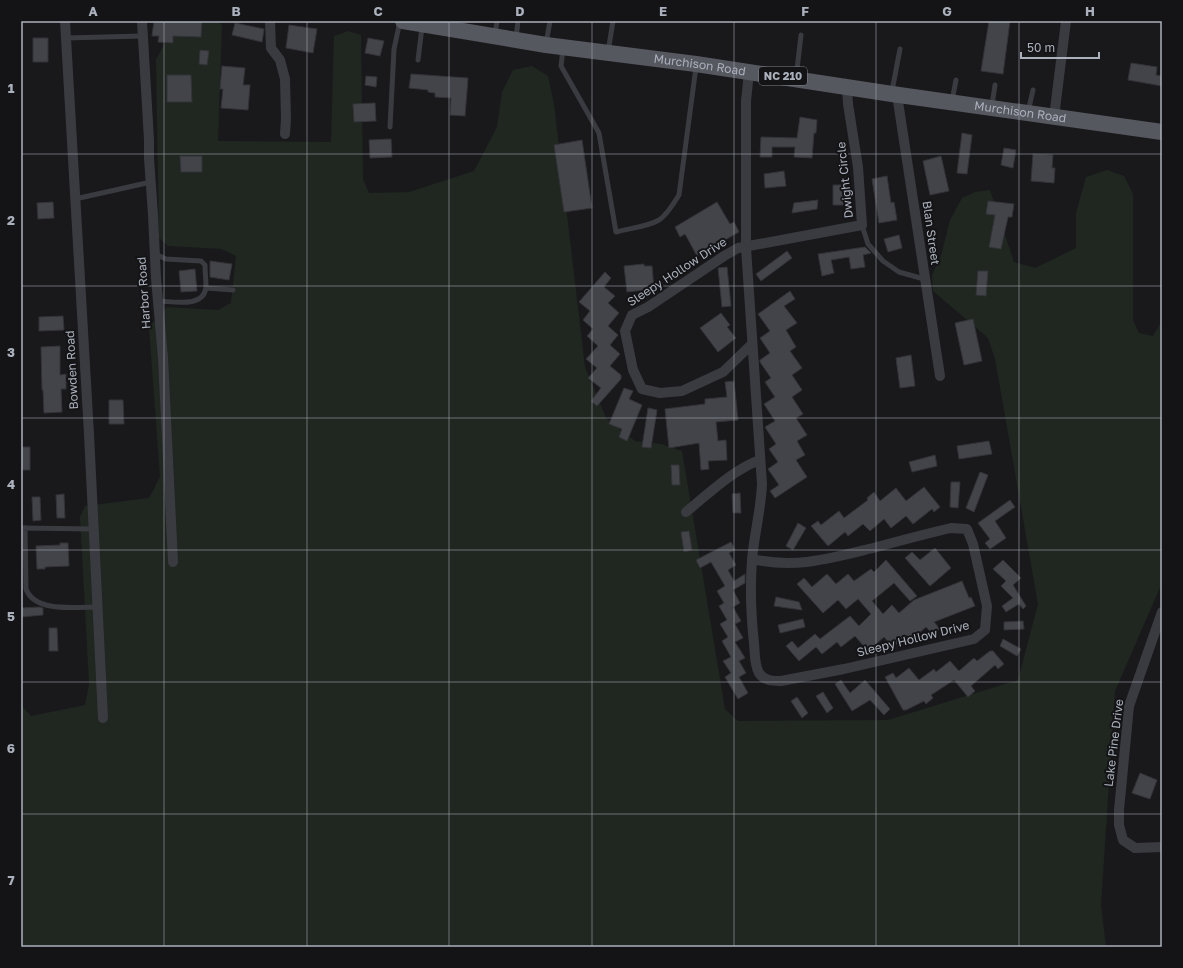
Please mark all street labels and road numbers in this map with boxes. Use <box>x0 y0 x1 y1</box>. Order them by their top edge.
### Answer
street label: Murchison Road <box>653 51 747 79</box>
road number: NC 210 <box>759 67 807 85</box>
street label: Murchison Road <box>973 98 1067 125</box>
street label: Dwight Circle <box>833 141 856 219</box>
street label: Blan Street <box>920 200 943 266</box>
street label: Sleepy Hollow Drive <box>624 234 729 309</box>
street label: Harbor Road <box>133 256 154 330</box>
street label: Bowden Road <box>62 330 81 410</box>
street label: Sleepy Hollow Drive <box>855 617 971 660</box>
street label: Lake Pine Drive <box>1101 698 1126 788</box>

